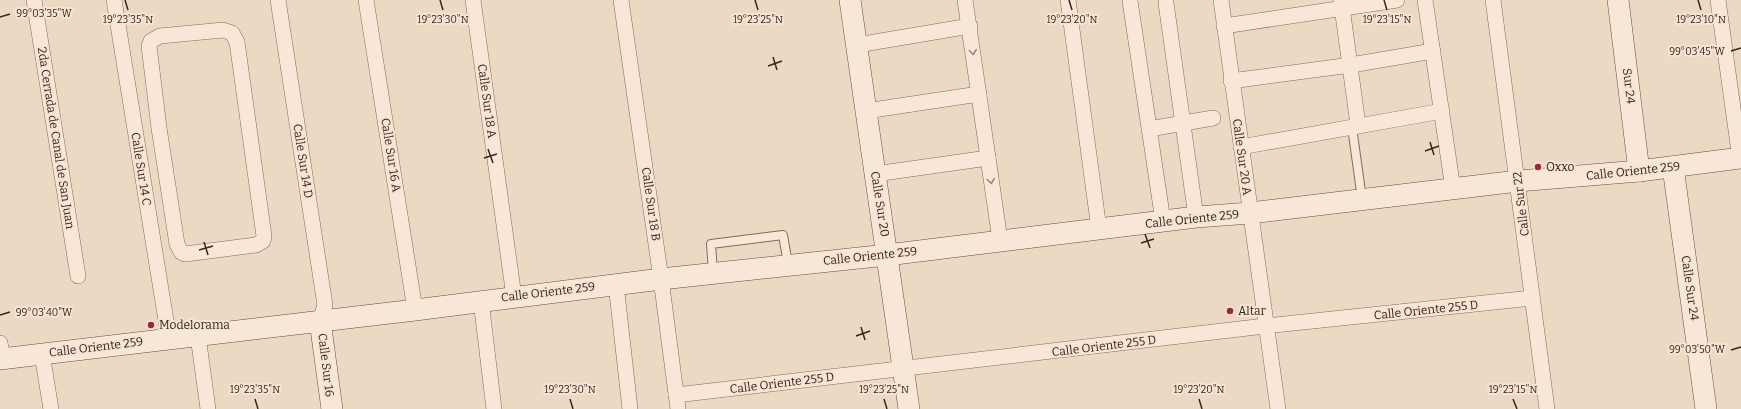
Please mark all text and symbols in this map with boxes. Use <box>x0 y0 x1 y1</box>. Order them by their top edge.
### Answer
text: 99°03'35"W <box>16 8 72 20</box>
text: 19°23'35"N <box>103 14 153 26</box>
text: 19°23'30"N <box>417 14 469 26</box>
text: 19°23'25"N <box>733 14 783 26</box>
text: 19°23'20"N <box>1046 14 1098 26</box>
text: 19°23'15"N <box>1363 14 1411 26</box>
text: 19°23'10"N <box>1676 14 1726 26</box>
street label: 2da Cerrada de Canal de San Juan <box>35 46 77 230</box>
text: 99°03'45"W <box>1669 46 1726 58</box>
one-way arrow <box>968 49 977 55</box>
street label: Calle Sur 18 A <box>475 63 499 140</box>
street label: Sur 24 <box>1620 67 1638 105</box>
street label: Calle Sur 16 A <box>378 117 404 194</box>
street label: Calle Sur 20 A <box>1230 118 1254 197</box>
street label: Calle Sur 14 D <box>290 123 316 199</box>
street label: Calle Sur 14 C <box>128 131 154 207</box>
street label: Calle Oriente 259 <box>1585 159 1681 183</box>
place label: Oxxo <box>1546 160 1574 174</box>
marker: Oxxo <box>1533 162 1543 172</box>
street label: Calle Sur 18 B <box>639 166 663 242</box>
street label: Calle Sur 20 <box>868 170 892 238</box>
street label: Calle Sur 22 <box>1510 171 1532 237</box>
one-way arrow <box>986 178 995 184</box>
street label: Calle Oriente 259 <box>1144 207 1240 231</box>
street label: Calle Oriente 259 <box>822 244 918 268</box>
street label: Calle Sur 24 <box>1679 255 1701 321</box>
street label: Calle Oriente 259 <box>500 279 596 305</box>
street label: Calle Oriente 255 D <box>1373 298 1479 322</box>
place label: Altar <box>1238 304 1267 318</box>
marker: Altar <box>1225 306 1235 316</box>
text: 99°03'40"W <box>16 307 73 319</box>
place label: Modelorama <box>159 318 230 332</box>
marker: Modelorama <box>146 320 156 330</box>
street label: Calle Sur 16 <box>315 332 337 398</box>
street label: Calle Oriente 255 D <box>1051 333 1157 359</box>
street label: Calle Oriente 259 <box>48 334 144 360</box>
text: 99°03'50"W <box>1669 344 1726 356</box>
street label: Calle Oriente 255 D <box>729 370 835 396</box>
text: 19°23'35"N <box>230 384 280 396</box>
text: 19°23'30"N <box>544 384 596 396</box>
text: 19°23'25"N <box>859 384 909 396</box>
text: 19°23'20"N <box>1173 384 1225 396</box>
text: 19°23'15"N <box>1489 384 1537 396</box>

